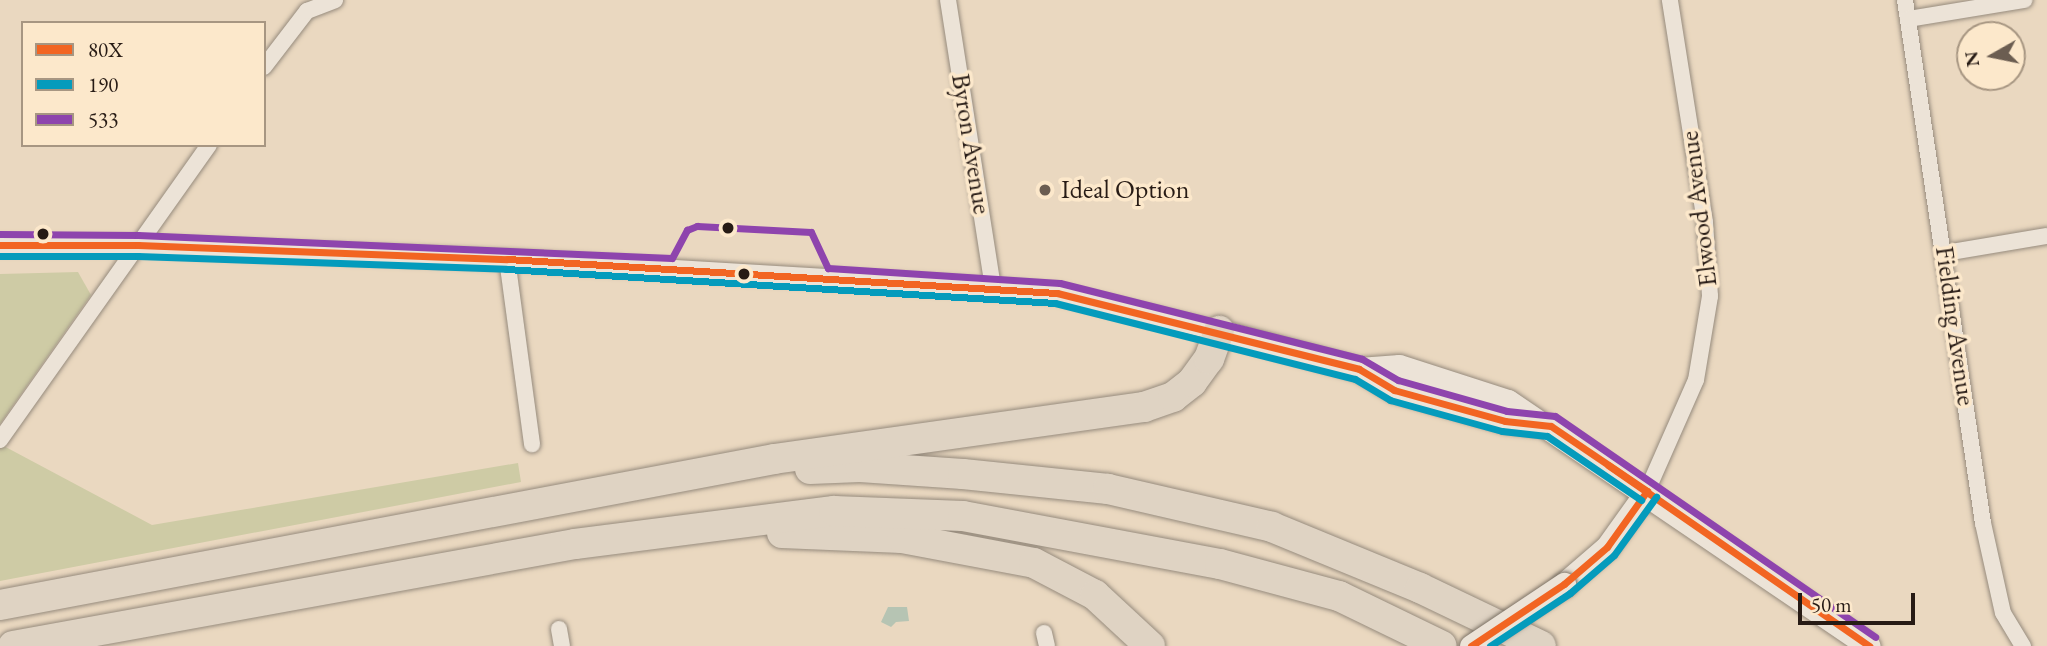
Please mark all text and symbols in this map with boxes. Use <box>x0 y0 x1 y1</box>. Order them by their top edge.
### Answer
legend <box>21 21 266 147</box>
north arrow <box>1956 21 2026 91</box>
text: 80X <box>88 36 123 63</box>
text: N <box>1958 50 1985 69</box>
text: 190 <box>88 71 118 98</box>
street label: Byron Avenue <box>945 72 997 216</box>
text: 533 <box>88 106 118 133</box>
street label: Elwood Avenue <box>1674 129 1724 289</box>
place label: Ideal Option <box>1061 174 1189 206</box>
marker: Ideal Option <box>1035 180 1055 200</box>
unlabelled marker <box>721 221 735 235</box>
unlabelled marker <box>36 227 50 241</box>
street label: Fielding Avenue <box>1928 244 1982 408</box>
unlabelled marker <box>737 267 751 281</box>
scale bar <box>1802 580 1919 624</box>
text: 50 m <box>1811 591 1852 618</box>

